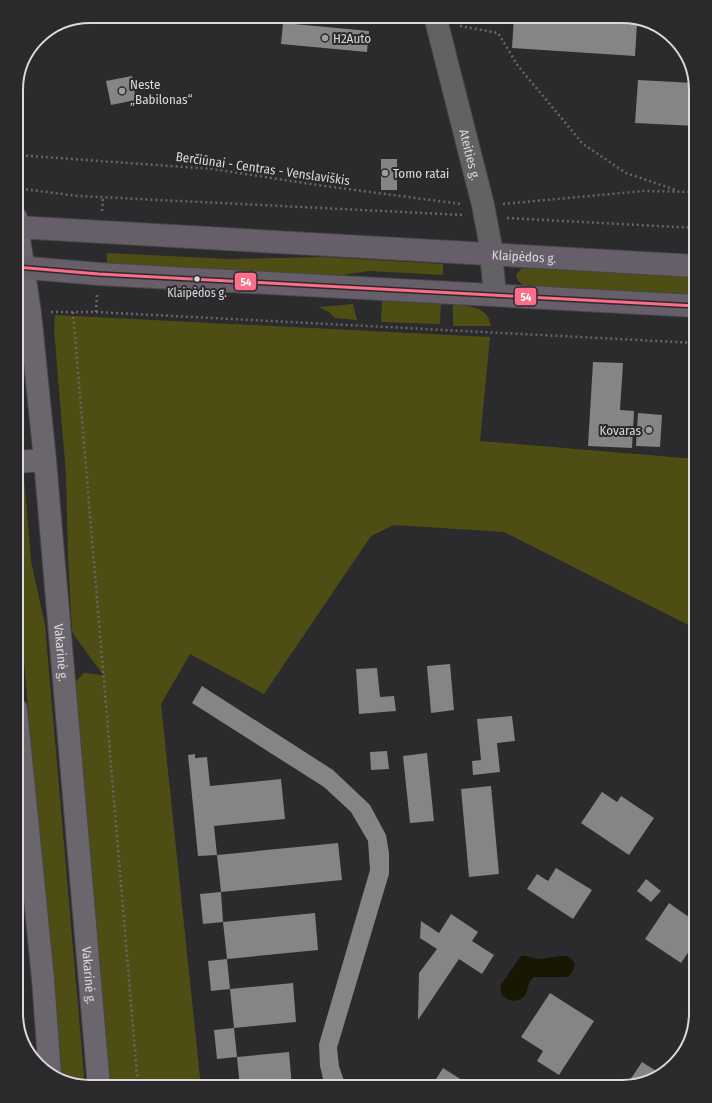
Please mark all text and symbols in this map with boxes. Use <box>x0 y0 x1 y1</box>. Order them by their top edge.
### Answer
place label: H2Auto <box>333 31 371 46</box>
marker: H2Auto <box>320 33 330 43</box>
place label: Neste „Babilonas“ <box>130 77 192 107</box>
marker: Neste „Babilonas“ <box>117 86 127 96</box>
street label: Ateities g. <box>456 128 483 182</box>
street label: Berčiūnai - Centras - Venslaviškis <box>175 149 351 188</box>
place label: Tomo ratai <box>393 166 449 181</box>
marker: Tomo ratai <box>380 168 390 178</box>
street label: Klaipėdos g. <box>491 247 557 266</box>
line badge: 54 <box>234 272 257 291</box>
marker: Klaipėdos g. <box>192 274 202 284</box>
text: 54 <box>240 276 252 289</box>
place label: Klaipėdos g. <box>167 286 227 300</box>
line badge: 54 <box>514 287 537 306</box>
text: 54 <box>520 291 532 304</box>
place label: Kovaras <box>600 423 641 438</box>
marker: Kovaras <box>644 425 654 435</box>
street label: Vakarinė g. <box>51 623 71 682</box>
street label: Vakarinė g. <box>79 946 99 1005</box>

